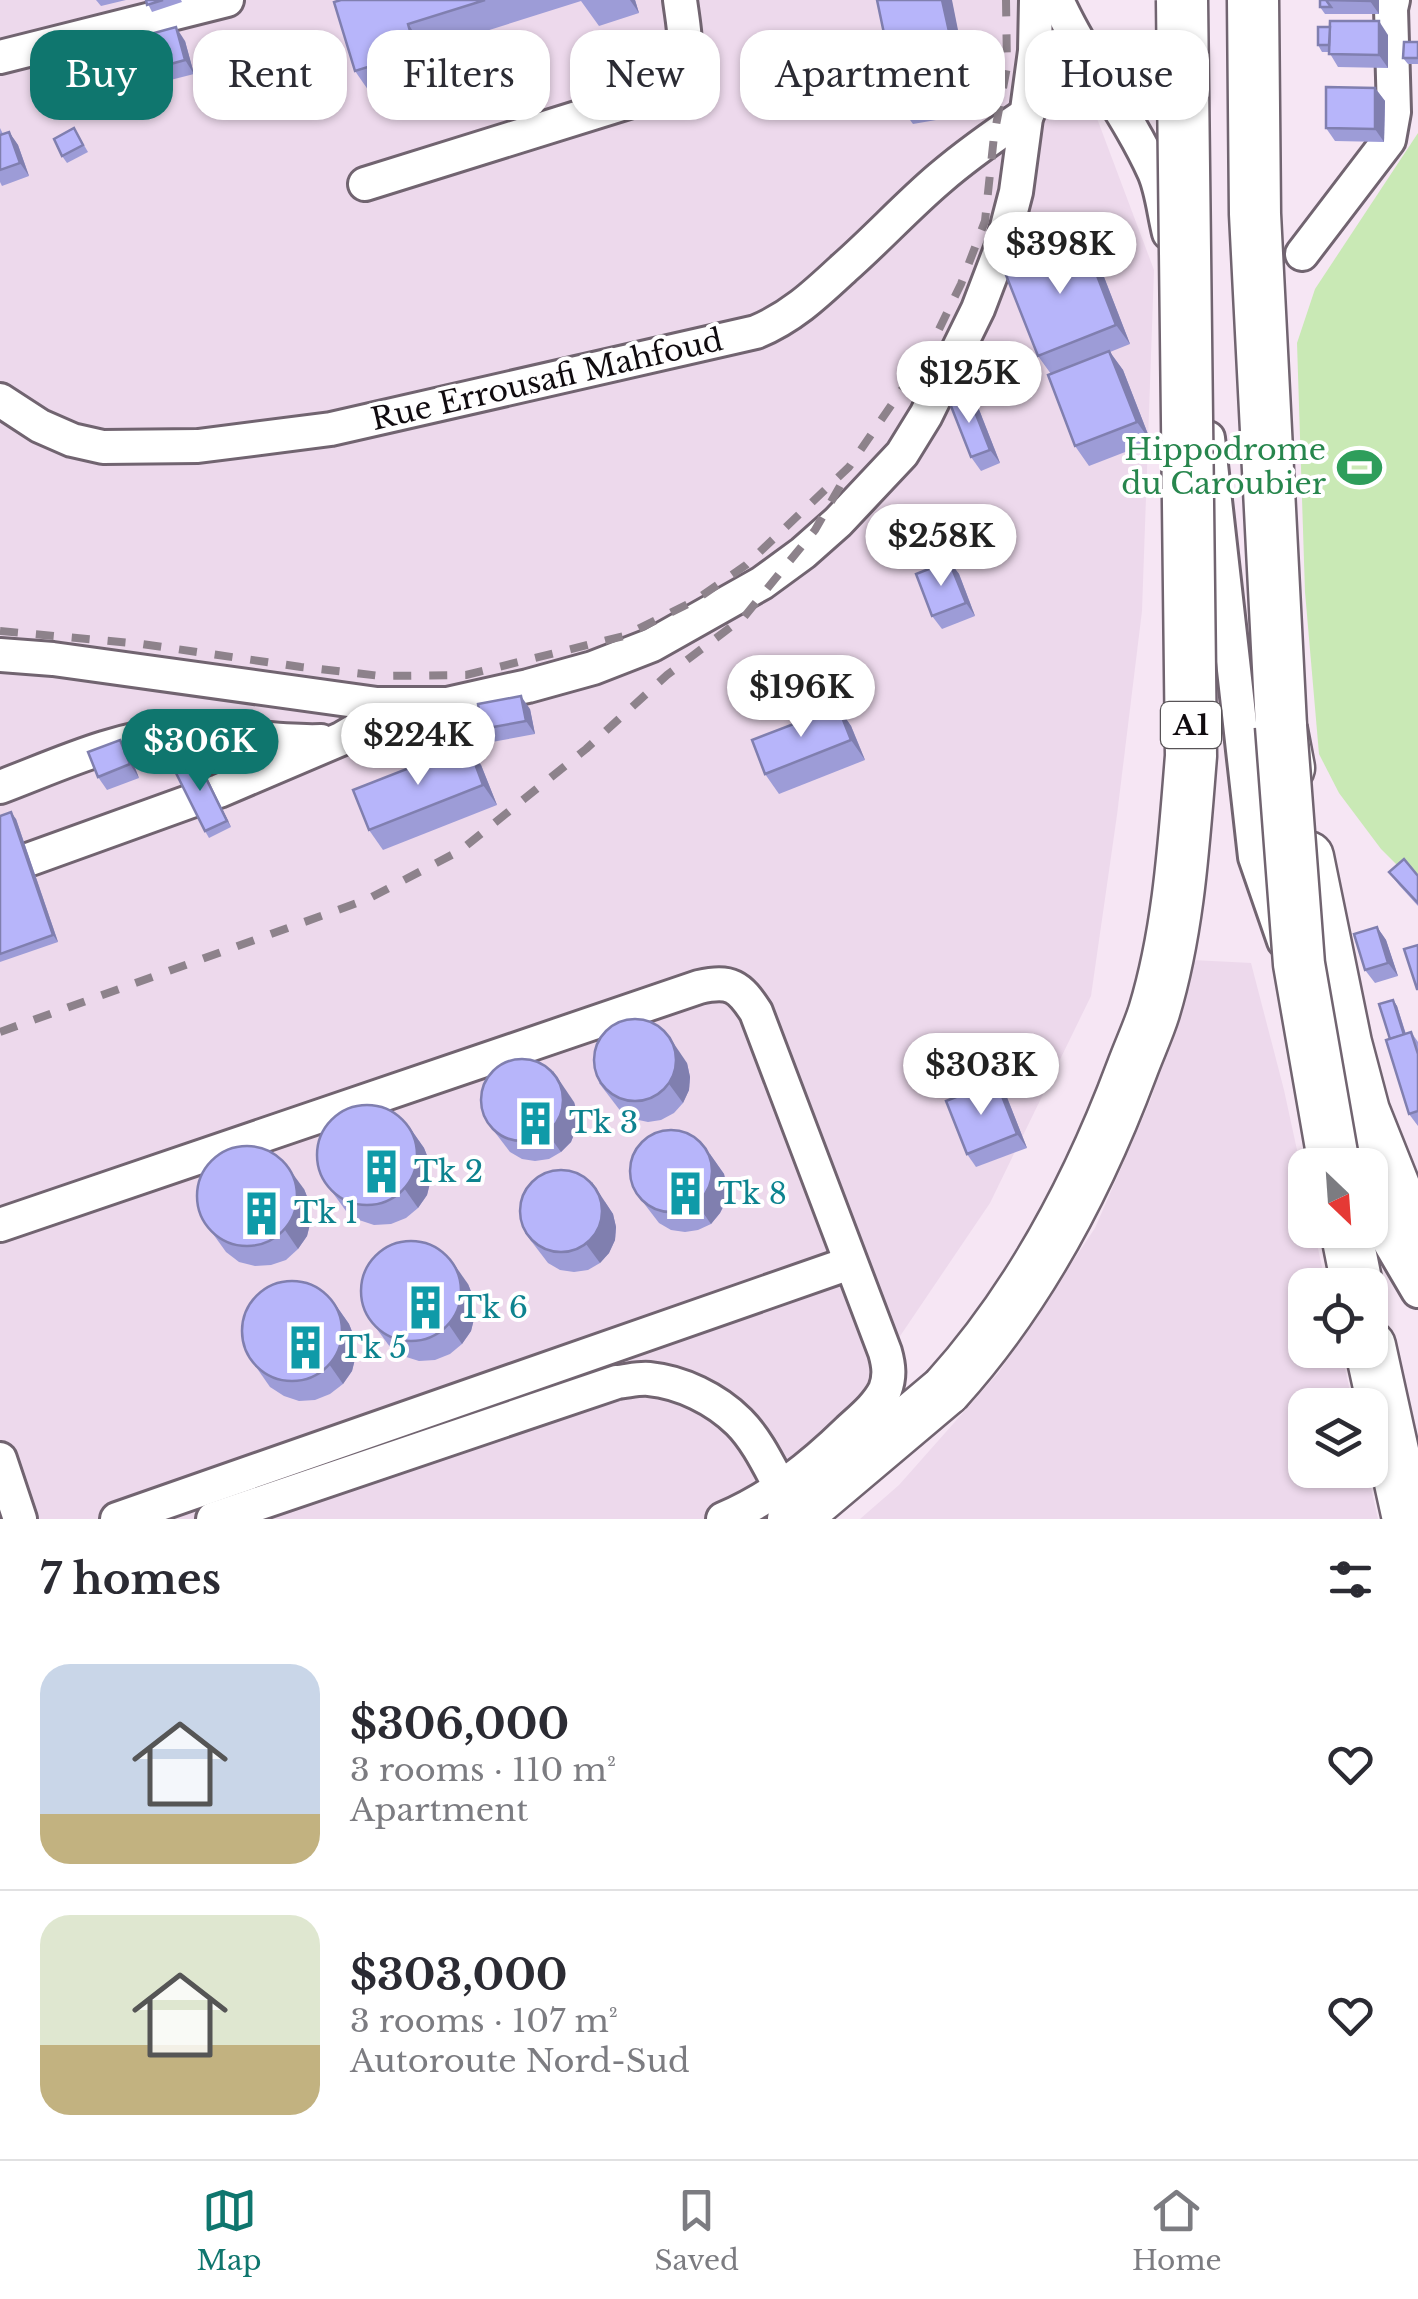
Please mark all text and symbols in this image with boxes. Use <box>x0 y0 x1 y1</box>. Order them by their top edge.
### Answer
chip: Buy <box>30 30 173 120</box>
chip: Rent <box>193 30 347 120</box>
chip: Filters <box>367 30 550 120</box>
chip: New <box>570 30 720 120</box>
chip: Apartment <box>740 30 1005 120</box>
chip: House <box>1025 30 1209 120</box>
pin: $398K <box>990 212 1130 297</box>
text: $398K <box>1005 224 1115 264</box>
street label: Rue Errousafi Mahfoud <box>368 321 726 438</box>
pin: $125K <box>899 341 1039 426</box>
text: $125K <box>919 353 1019 393</box>
place label: Hippodrome du Caroubier <box>1121 431 1327 502</box>
sports icon: Hippodrome du Caroubier <box>1335 443 1383 491</box>
pin: $258K <box>871 504 1011 589</box>
text: $258K <box>887 516 995 556</box>
pin: $196K <box>731 655 871 740</box>
text: $196K <box>749 667 853 707</box>
road number: A1 <box>1161 702 1221 748</box>
pin: $224K <box>348 703 488 788</box>
pin: $306K <box>130 709 270 794</box>
text: $224K <box>363 715 473 755</box>
text: $306K <box>143 721 257 761</box>
pin: $303K <box>911 1033 1051 1118</box>
text: $303K <box>925 1045 1037 1085</box>
building icon: Tk 3 <box>512 1099 560 1147</box>
place label: Tk 3 <box>569 1104 638 1141</box>
building icon: Tk 2 <box>357 1148 405 1196</box>
north arrow <box>1288 1148 1388 1248</box>
map controls <box>1288 1148 1388 1488</box>
place label: Tk 2 <box>414 1153 483 1190</box>
building icon: Tk 8 <box>661 1170 709 1218</box>
place label: Tk 8 <box>718 1175 787 1212</box>
building icon: Tk 1 <box>237 1189 285 1237</box>
place label: Tk 1 <box>294 1194 358 1231</box>
button: locate <box>1288 1268 1388 1368</box>
building icon: Tk 6 <box>401 1284 449 1332</box>
place label: Tk 6 <box>458 1289 528 1326</box>
building icon: Tk 5 <box>282 1324 330 1372</box>
place label: Tk 5 <box>339 1329 407 1366</box>
button: layers <box>1288 1388 1388 1488</box>
icon: filters <box>1323 1552 1378 1607</box>
text: 7 homes <box>40 1553 221 1605</box>
text: $306,000 <box>350 1698 569 1750</box>
icon: home <box>120 1704 240 1824</box>
icon: heart <box>1323 1737 1378 1792</box>
text: 3 rooms · 110 m² <box>350 1750 616 1790</box>
text: Apartment <box>350 1790 528 1830</box>
text: $303,000 <box>350 1949 568 2001</box>
icon: home <box>120 1955 240 2075</box>
icon: heart <box>1323 1988 1378 2043</box>
text: 3 rooms · 107 m² <box>350 2001 618 2041</box>
text: Autoroute Nord-Sud <box>350 2041 690 2081</box>
tab: Map <box>196 2183 262 2278</box>
tab: Saved <box>655 2183 739 2278</box>
tab: Home <box>1132 2183 1221 2278</box>

